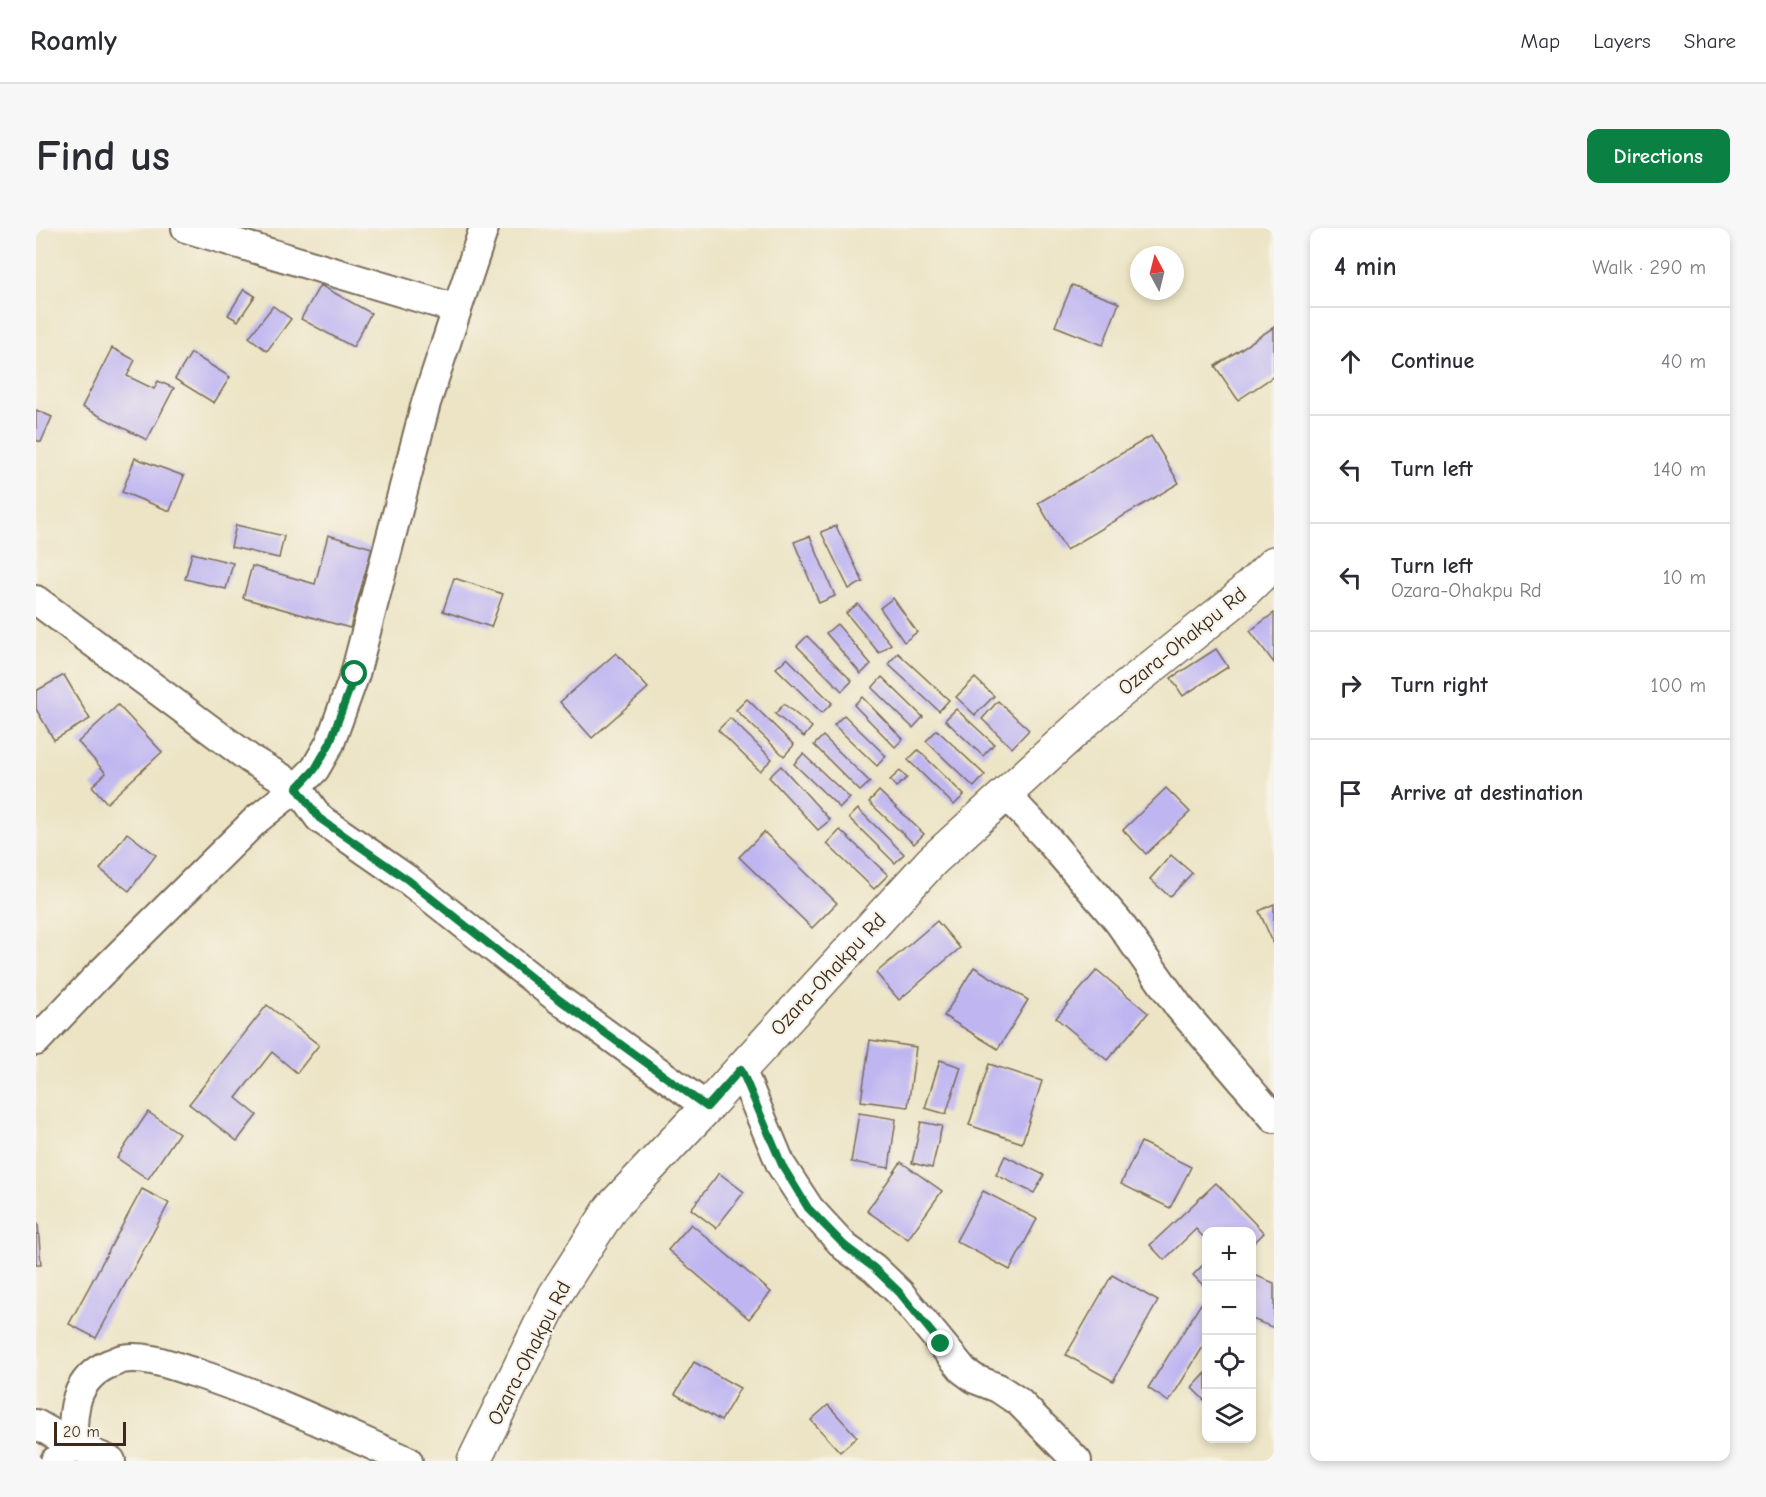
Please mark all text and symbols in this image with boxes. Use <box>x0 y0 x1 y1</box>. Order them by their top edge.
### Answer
text: Roamly <box>30 25 117 57</box>
text: Map <box>1521 29 1560 53</box>
text: Layers <box>1593 29 1651 53</box>
text: Share <box>1684 29 1736 53</box>
button: Directions <box>1587 129 1730 183</box>
text: Find us <box>36 132 170 181</box>
north arrow <box>1130 246 1184 300</box>
text: 4 min <box>1334 252 1397 282</box>
text: Walk · 290 m <box>1592 256 1706 279</box>
icon: ahead <box>1334 345 1367 378</box>
text: Continue <box>1391 348 1474 374</box>
text: 40 m <box>1661 350 1706 373</box>
icon: left <box>1334 453 1367 486</box>
text: Turn left <box>1391 456 1473 482</box>
text: 140 m <box>1653 458 1706 481</box>
text: Turn left <box>1391 553 1473 579</box>
icon: left <box>1334 561 1367 594</box>
text: 10 m <box>1663 566 1706 589</box>
text: Ozara-Ohakpu Rd <box>1391 579 1542 602</box>
street label: Ozara-Ohakpu Rd <box>1113 582 1251 700</box>
route start <box>341 660 367 686</box>
icon: right <box>1334 669 1367 702</box>
text: Turn right <box>1391 672 1488 698</box>
text: 100 m <box>1651 674 1706 697</box>
icon: arrive <box>1334 777 1367 810</box>
text: Arrive at destination <box>1391 780 1583 806</box>
street label: Ozara-Ohakpu Rd <box>765 908 891 1040</box>
map controls <box>1202 1227 1256 1443</box>
button: + <box>1202 1227 1256 1281</box>
street label: Ozara-Ohakpu Rd <box>482 1277 576 1429</box>
button: − <box>1202 1281 1256 1335</box>
route end <box>927 1330 953 1356</box>
button: locate <box>1202 1335 1256 1389</box>
button: layers <box>1202 1389 1256 1443</box>
scale bar <box>54 1419 126 1446</box>
text: 20 m <box>63 1423 100 1441</box>

